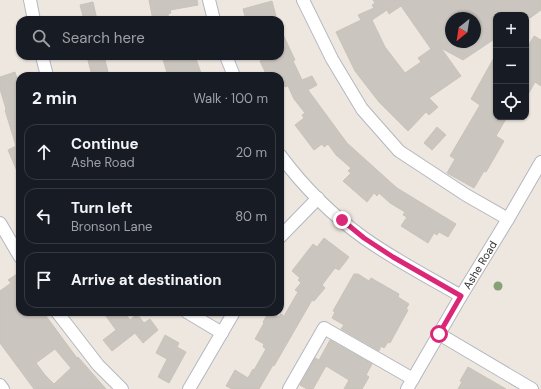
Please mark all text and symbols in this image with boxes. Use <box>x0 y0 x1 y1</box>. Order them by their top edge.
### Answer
north arrow <box>445 12 481 48</box>
map controls <box>493 12 529 120</box>
button: + <box>493 12 529 48</box>
search box <box>16 16 284 60</box>
icon: search <box>30 27 52 49</box>
text: Search here <box>62 28 145 48</box>
button: − <box>493 48 529 84</box>
button: locate <box>493 84 529 120</box>
text: 2 min <box>32 87 77 109</box>
text: Walk · 100 m <box>193 90 268 107</box>
text: Continue <box>71 134 139 154</box>
icon: ahead <box>33 141 55 163</box>
text: 20 m <box>236 144 267 161</box>
text: Ashe Road <box>71 154 135 171</box>
text: Turn left <box>71 198 132 218</box>
icon: left <box>33 205 55 227</box>
text: 80 m <box>235 208 267 225</box>
route end <box>333 211 351 229</box>
text: Bronson Lane <box>71 218 153 235</box>
street label: Ashe Road <box>460 238 500 292</box>
icon: arrive <box>33 269 55 291</box>
text: Arrive at destination <box>71 270 222 290</box>
route start <box>430 325 448 343</box>

